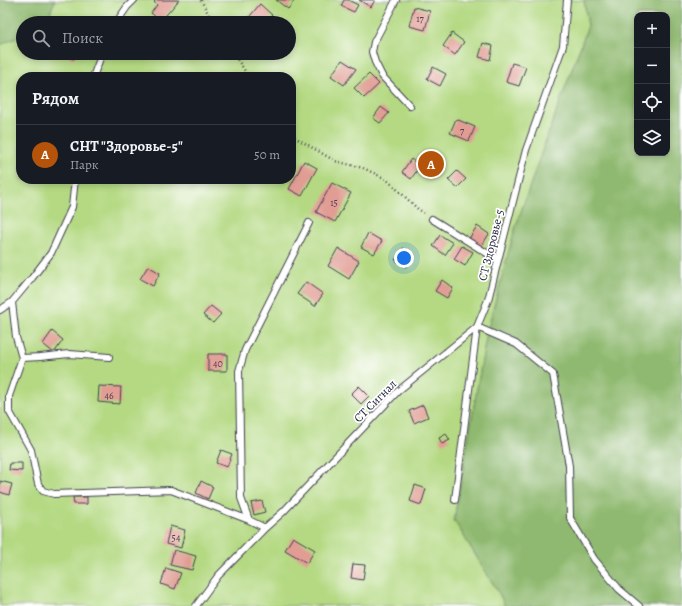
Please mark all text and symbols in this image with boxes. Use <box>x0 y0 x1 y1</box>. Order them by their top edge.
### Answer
house number: 17 <box>416 12 425 25</box>
map controls <box>634 12 670 156</box>
button: + <box>634 12 670 48</box>
search box <box>16 16 296 60</box>
icon: search <box>30 27 52 49</box>
text: Поиск <box>62 28 103 48</box>
button: − <box>634 48 670 84</box>
button: locate <box>634 84 670 120</box>
text: Рядом <box>32 87 79 110</box>
button: layers <box>634 120 670 156</box>
house number: 7 <box>460 124 465 137</box>
text: СНТ "Здоровье-5" <box>70 136 183 156</box>
text: A <box>41 146 49 163</box>
text: 50 m <box>254 146 280 163</box>
pin: A <box>418 149 444 179</box>
text: Парк <box>70 156 99 173</box>
house number: 15 <box>330 196 338 209</box>
street label: СТ Здоровье-5 <box>474 208 508 282</box>
your location <box>394 248 414 268</box>
house number: 40 <box>213 357 223 370</box>
street label: СТ Сигнал <box>350 376 400 426</box>
house number: 46 <box>104 389 114 402</box>
house number: 54 <box>172 531 181 544</box>

